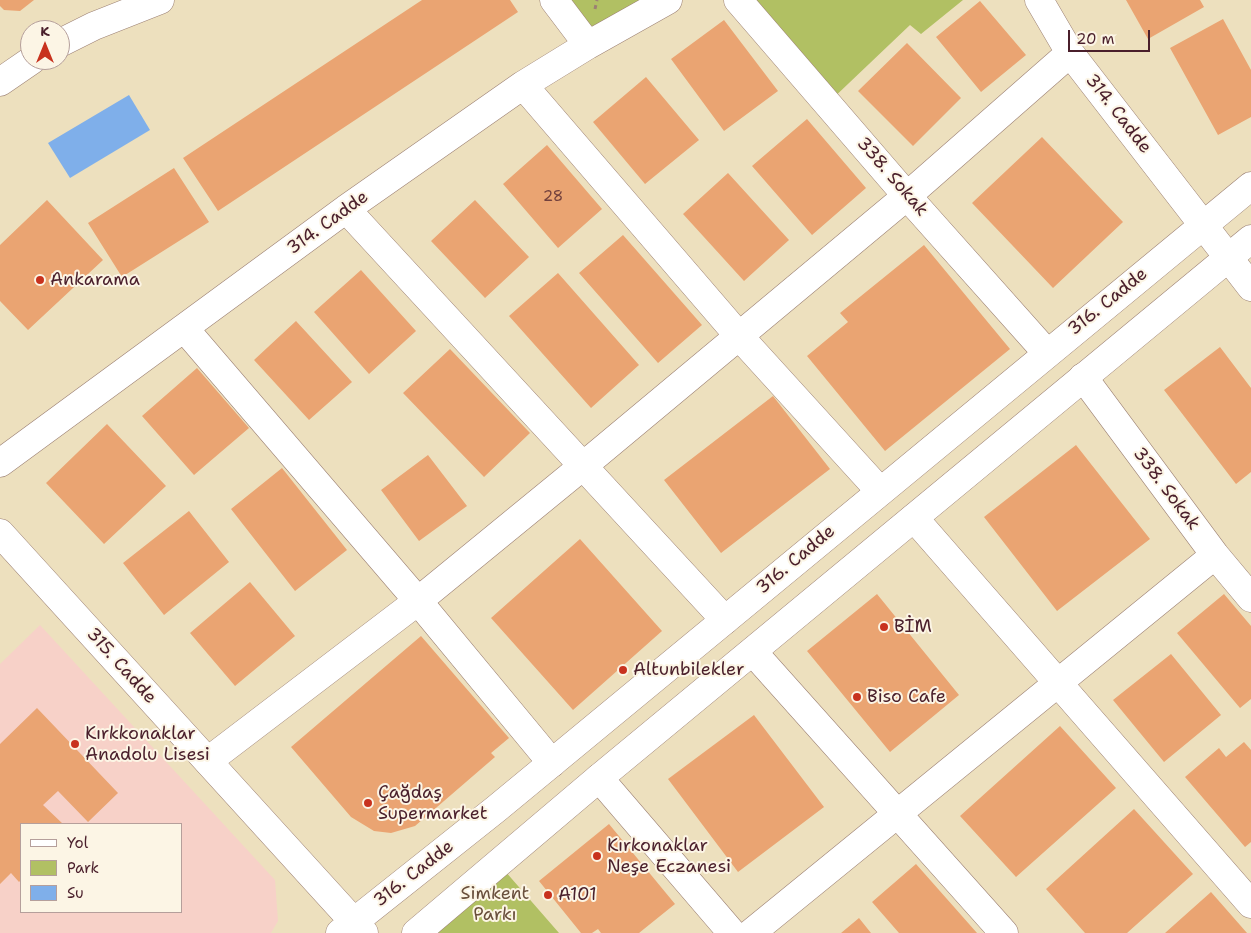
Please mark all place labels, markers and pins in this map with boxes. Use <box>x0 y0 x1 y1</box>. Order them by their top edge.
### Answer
place label: Ankarama <box>50 269 140 291</box>
marker: Ankarama <box>34 274 46 286</box>
place label: BİM <box>894 616 932 638</box>
marker: BİM <box>878 621 890 633</box>
place label: Altunbilekler <box>633 659 744 681</box>
marker: Altunbilekler <box>617 664 629 676</box>
place label: Biso Cafe <box>867 686 946 708</box>
marker: Biso Cafe <box>851 691 863 703</box>
place label: Kırkkonaklar Anadolu Lisesi <box>85 723 210 766</box>
marker: Kırkkonaklar Anadolu Lisesi <box>69 738 81 750</box>
place label: Çağdaş Supermarket <box>378 782 488 824</box>
marker: Çağdaş Supermarket <box>362 797 374 809</box>
place label: Kırkonaklar Neşe Eczanesi <box>607 835 731 878</box>
marker: Kırkonaklar Neşe Eczanesi <box>591 850 603 862</box>
place label: A101 <box>558 884 597 906</box>
marker: A101 <box>542 889 554 901</box>

